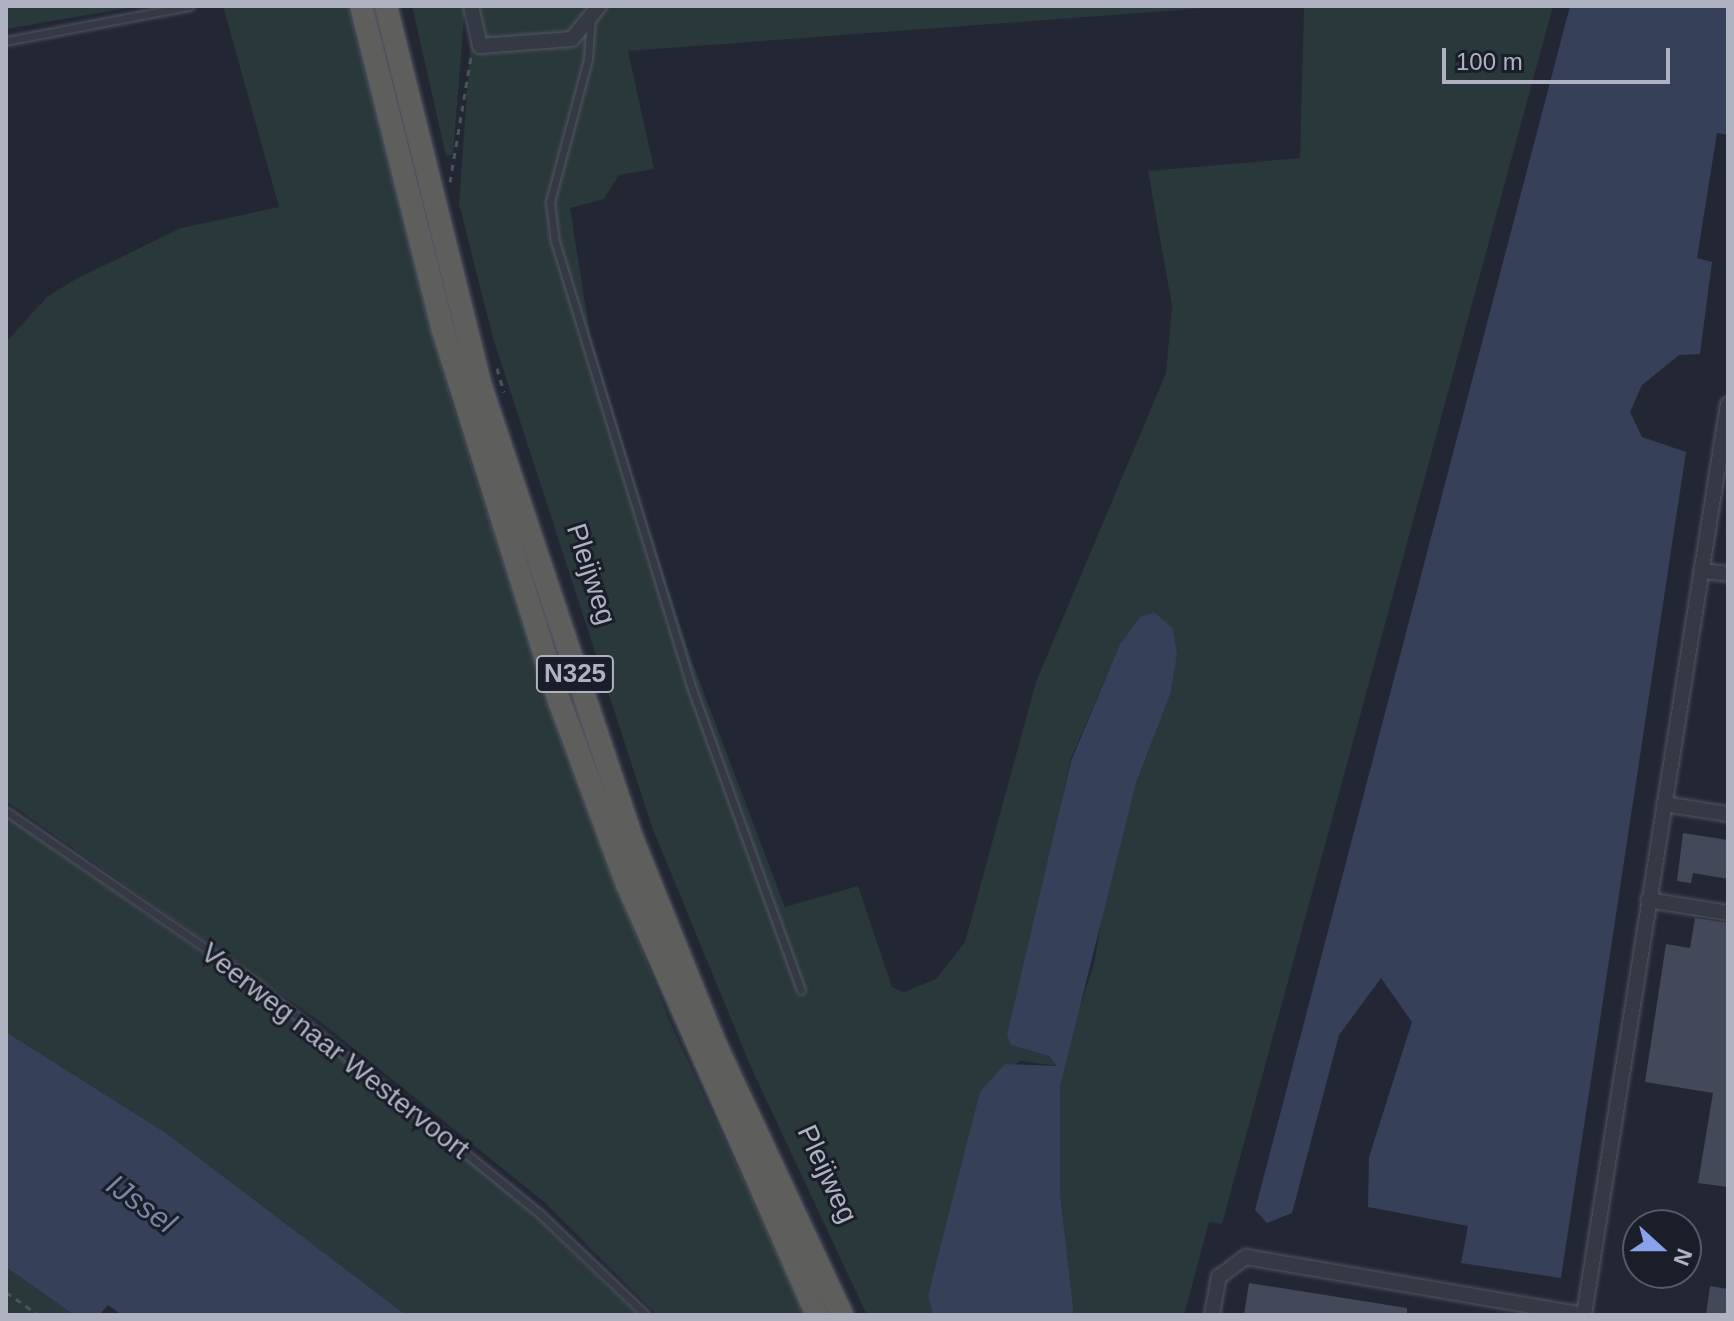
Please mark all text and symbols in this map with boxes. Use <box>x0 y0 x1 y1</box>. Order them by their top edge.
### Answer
scale bar <box>1446 32 1674 82</box>
text: 100 m <box>1456 48 1523 75</box>
street label: Pleijweg <box>559 519 623 629</box>
road number: N325 <box>535 652 615 696</box>
street label: Veerweg naar Westervoort <box>194 936 476 1166</box>
street label: Pleijweg <box>790 1120 864 1228</box>
water label: IJssel <box>99 1167 183 1241</box>
north arrow <box>1622 1209 1702 1289</box>
text: N <box>1668 1245 1698 1269</box>

